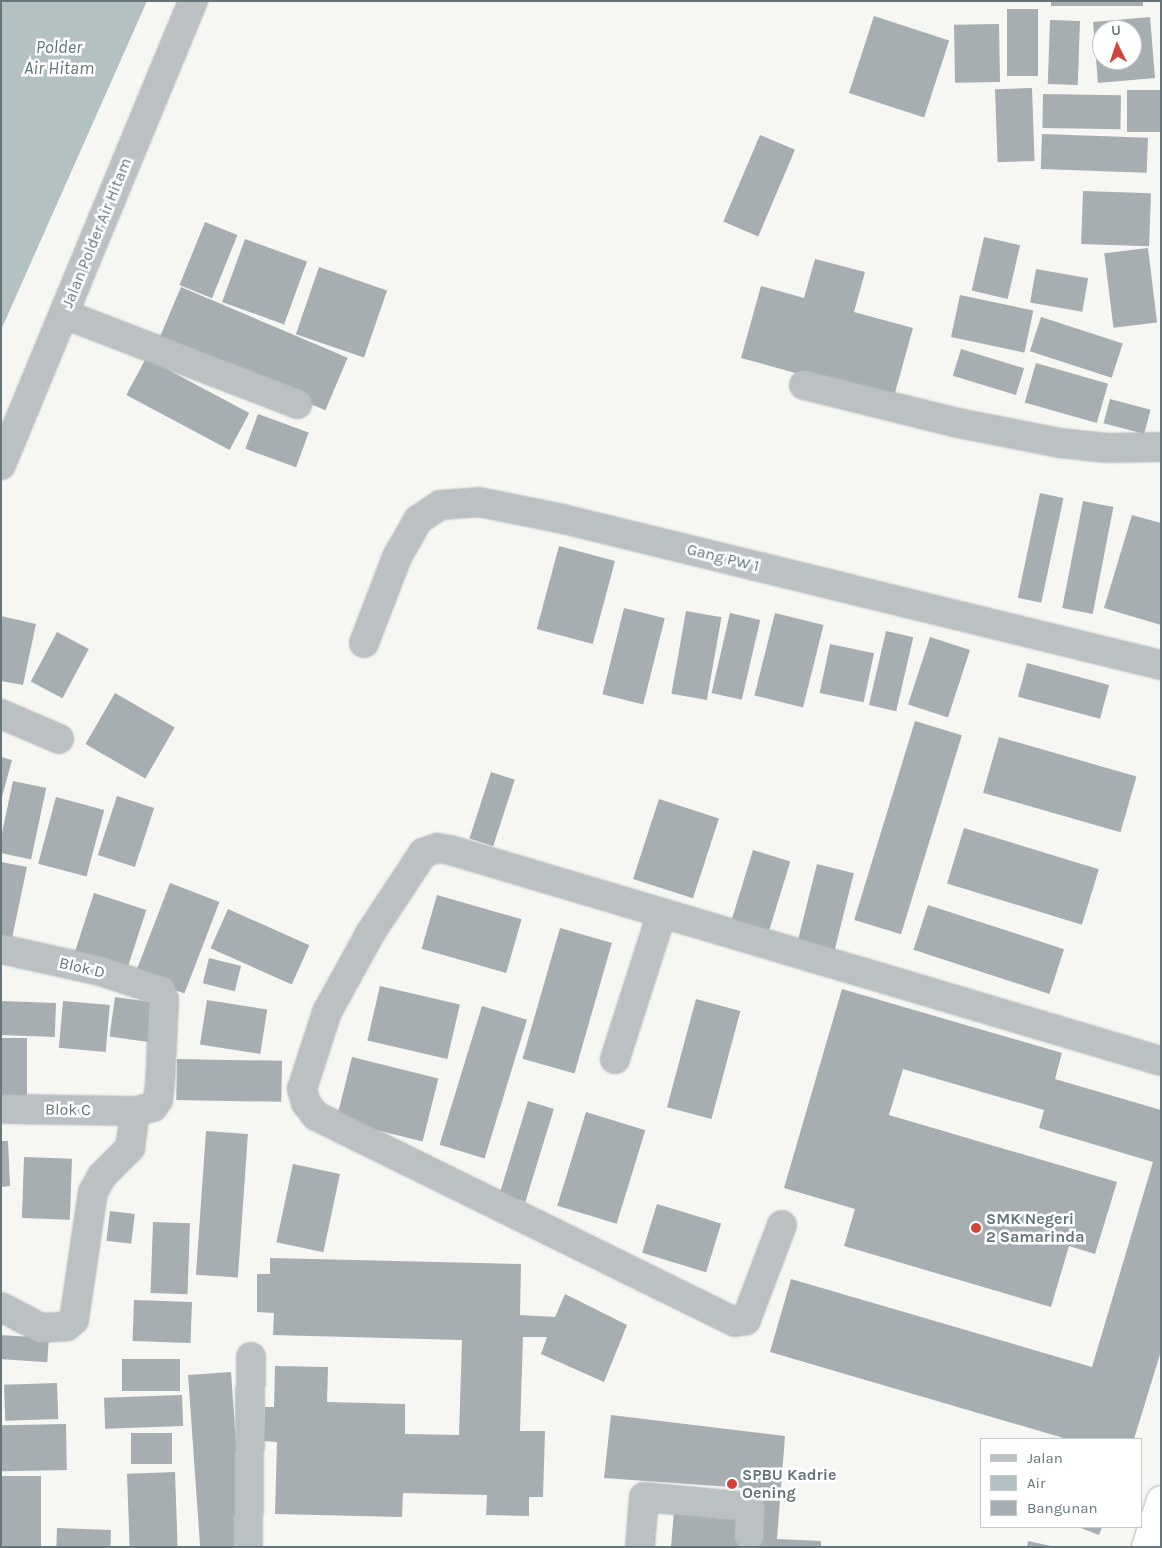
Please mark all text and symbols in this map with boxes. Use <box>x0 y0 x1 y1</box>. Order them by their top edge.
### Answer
north arrow <box>1092 20 1142 70</box>
text: U <box>1111 22 1121 39</box>
water label: Polder Air Hitam <box>24 37 94 80</box>
street label: Jalan Polder Air Hitam <box>58 155 136 311</box>
street label: Gang PW 1 <box>685 540 761 576</box>
street label: Blok D <box>57 953 107 983</box>
street label: Blok C <box>45 1100 91 1120</box>
place label: SMK Negeri 2 Samarinda <box>986 1209 1085 1247</box>
marker: SMK Negeri 2 Samarinda <box>970 1222 982 1234</box>
legend <box>980 1438 1142 1528</box>
text: Jalan <box>1027 1449 1063 1467</box>
place label: SPBU Kadrie Oening <box>742 1465 837 1503</box>
text: Air <box>1027 1474 1046 1492</box>
marker: SPBU Kadrie Oening <box>726 1478 738 1490</box>
text: Bangunan <box>1027 1499 1098 1517</box>

